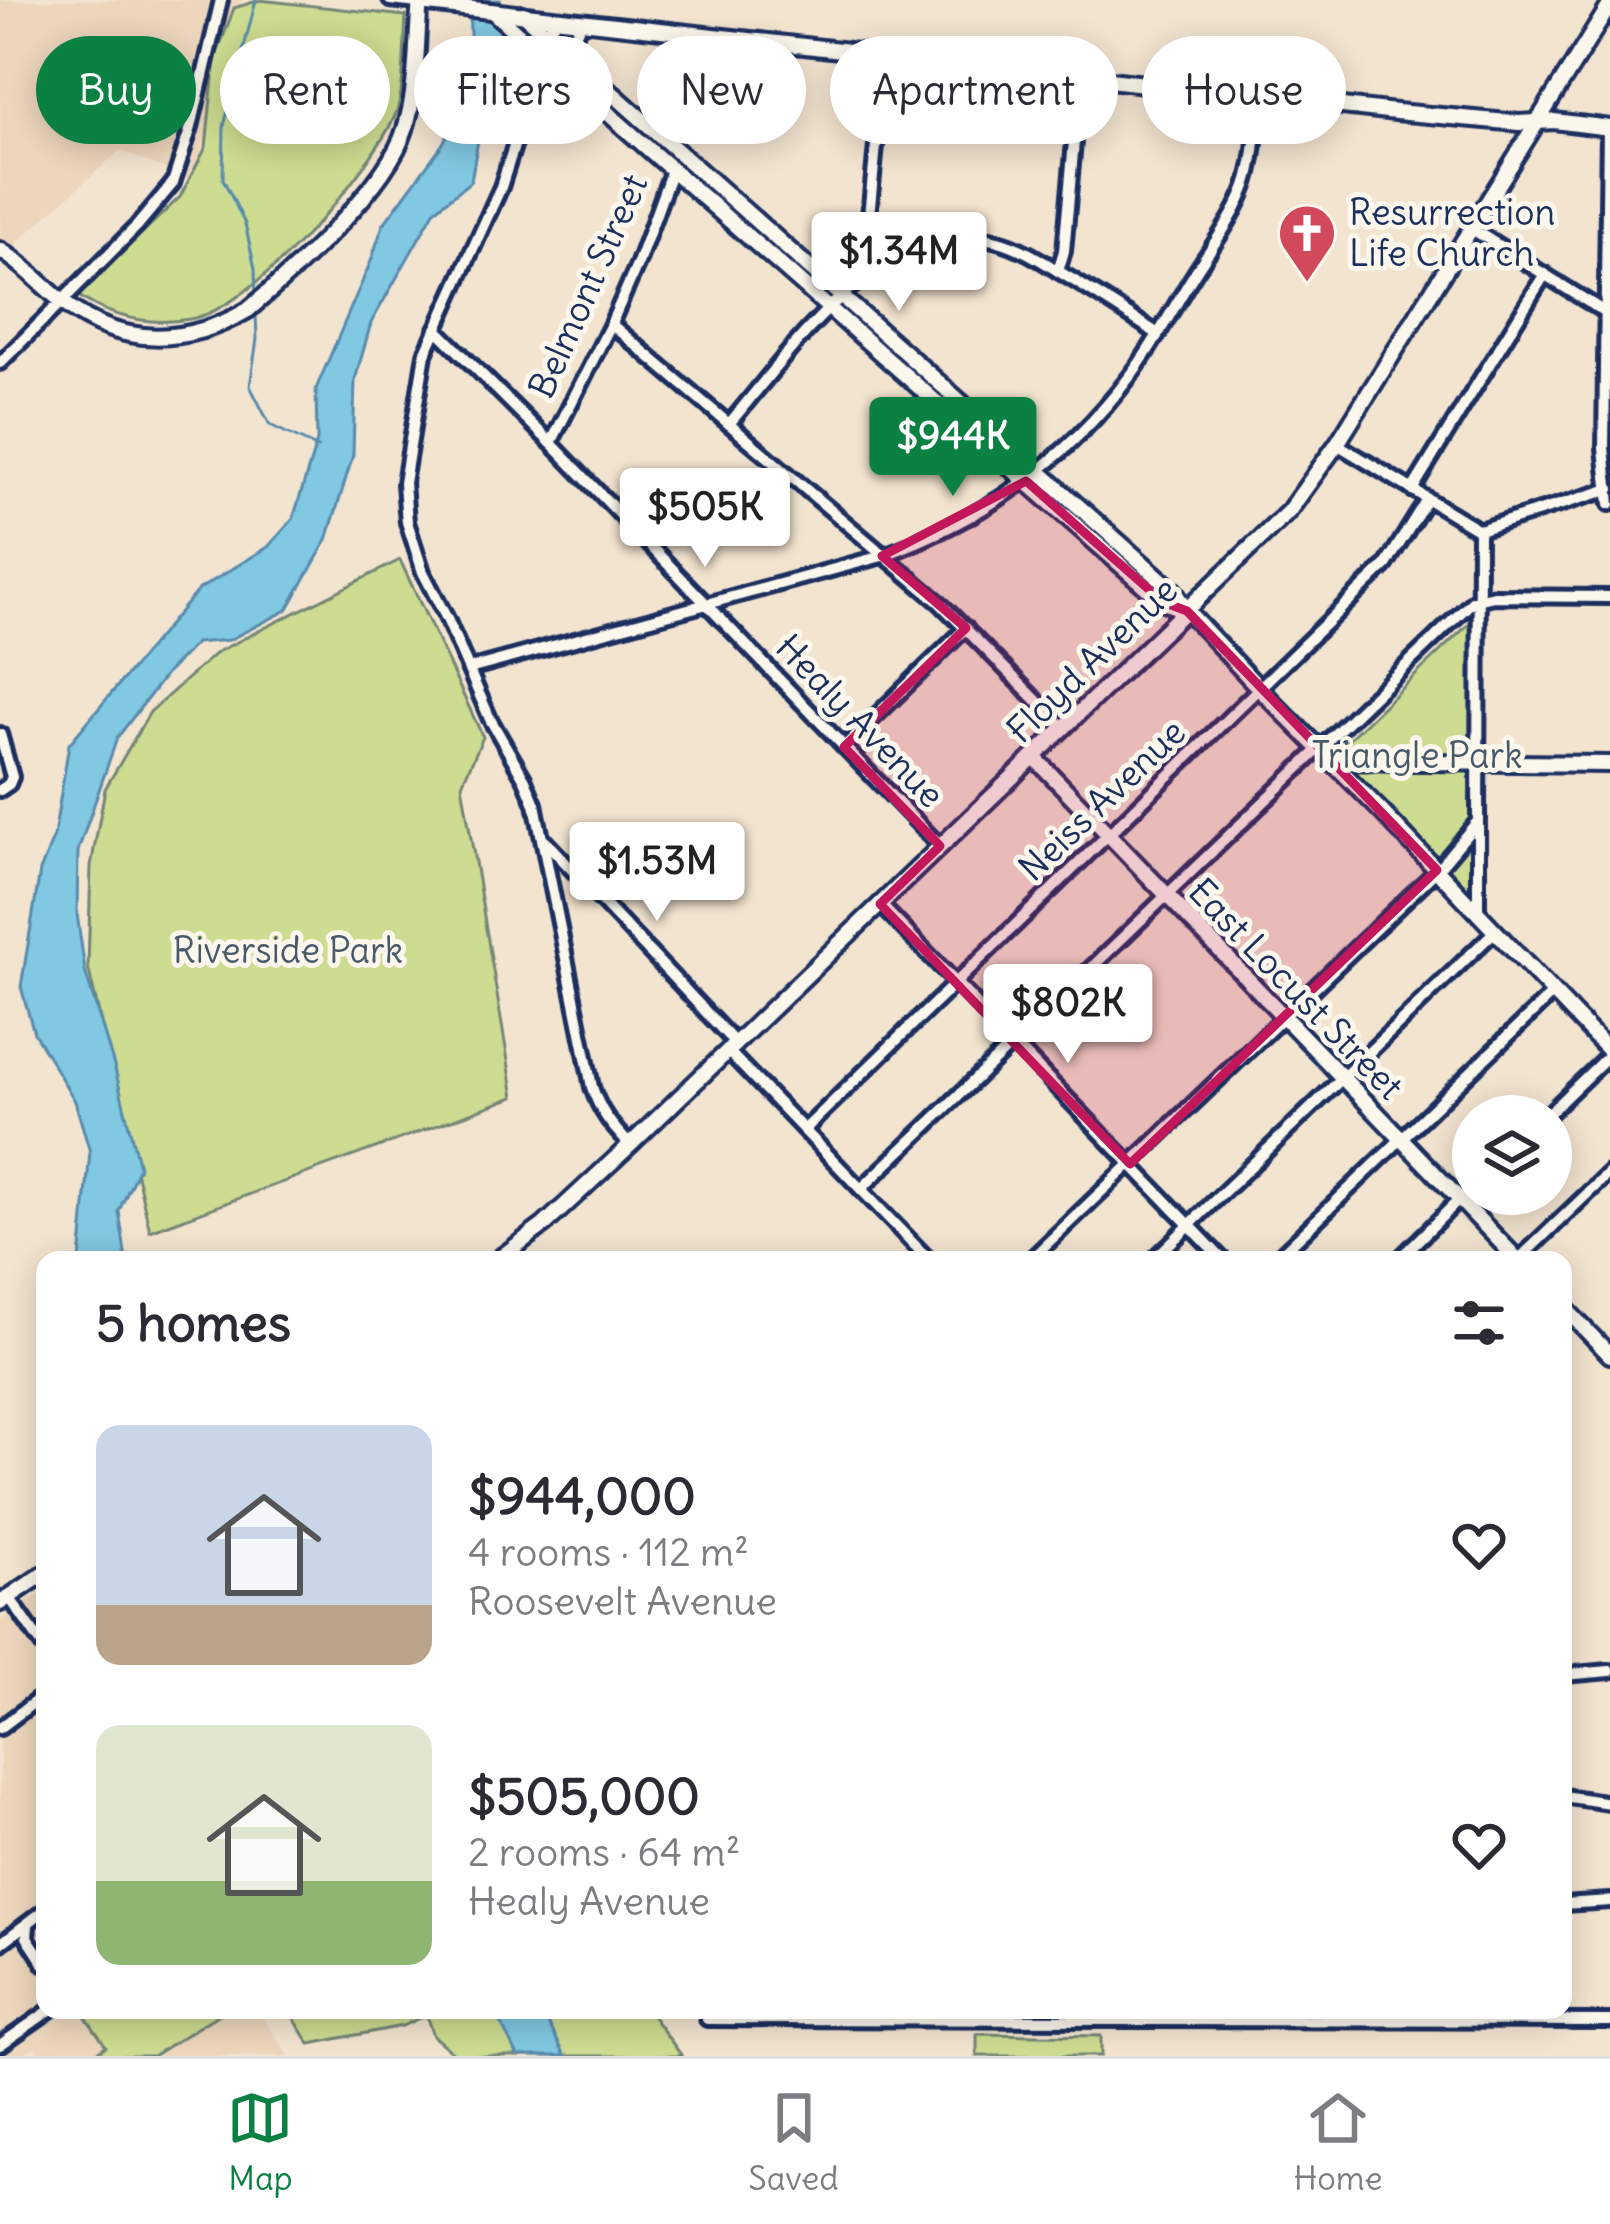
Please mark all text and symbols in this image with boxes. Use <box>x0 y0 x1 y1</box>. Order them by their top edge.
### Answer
chip: Buy <box>36 36 196 144</box>
chip: Rent <box>220 36 390 144</box>
chip: Filters <box>414 36 613 144</box>
chip: New <box>637 36 806 144</box>
chip: Apartment <box>830 36 1118 144</box>
chip: House <box>1142 36 1346 144</box>
street label: Belmont Street <box>519 167 657 405</box>
place label: Resurrection Life Church <box>1349 190 1555 276</box>
church icon: Resurrection Life Church <box>1276 202 1338 284</box>
pin: $1.34M <box>801 212 997 314</box>
text: $1.34M <box>839 226 959 275</box>
pin: $944K <box>869 397 1037 499</box>
text: $944K <box>896 411 1010 460</box>
pin: $505K <box>621 468 789 570</box>
text: $505K <box>647 482 763 531</box>
street label: Floyd Avenue <box>997 568 1187 752</box>
street label: Healy Avenue <box>766 625 954 817</box>
street label: Neiss Avenue <box>1009 709 1195 891</box>
park label: Triangle Park <box>1311 733 1523 778</box>
pin: $1.53M <box>559 822 755 924</box>
text: $1.53M <box>597 836 717 885</box>
street label: East Locust Street <box>1179 869 1413 1109</box>
park label: Riverside Park <box>173 928 403 973</box>
pin: $802K <box>984 964 1152 1066</box>
text: $802K <box>1010 978 1126 1027</box>
map controls <box>1452 1095 1572 1215</box>
button: layers <box>1452 1095 1572 1215</box>
icon: filters <box>1446 1290 1512 1356</box>
text: 5 homes <box>96 1291 291 1355</box>
text: $944,000 <box>468 1464 696 1528</box>
icon: home <box>192 1473 336 1617</box>
icon: heart <box>1446 1512 1512 1578</box>
text: 4 rooms · 112 m² <box>468 1528 749 1577</box>
text: Roosevelt Avenue <box>468 1577 777 1626</box>
text: $505,000 <box>468 1764 700 1828</box>
icon: home <box>192 1773 336 1917</box>
icon: heart <box>1446 1812 1512 1878</box>
text: 2 rooms · 64 m² <box>468 1828 740 1877</box>
text: Healy Avenue <box>468 1877 710 1926</box>
tab: Map <box>227 2085 293 2199</box>
tab: Saved <box>748 2085 839 2199</box>
tab: Home <box>1294 2085 1383 2199</box>

